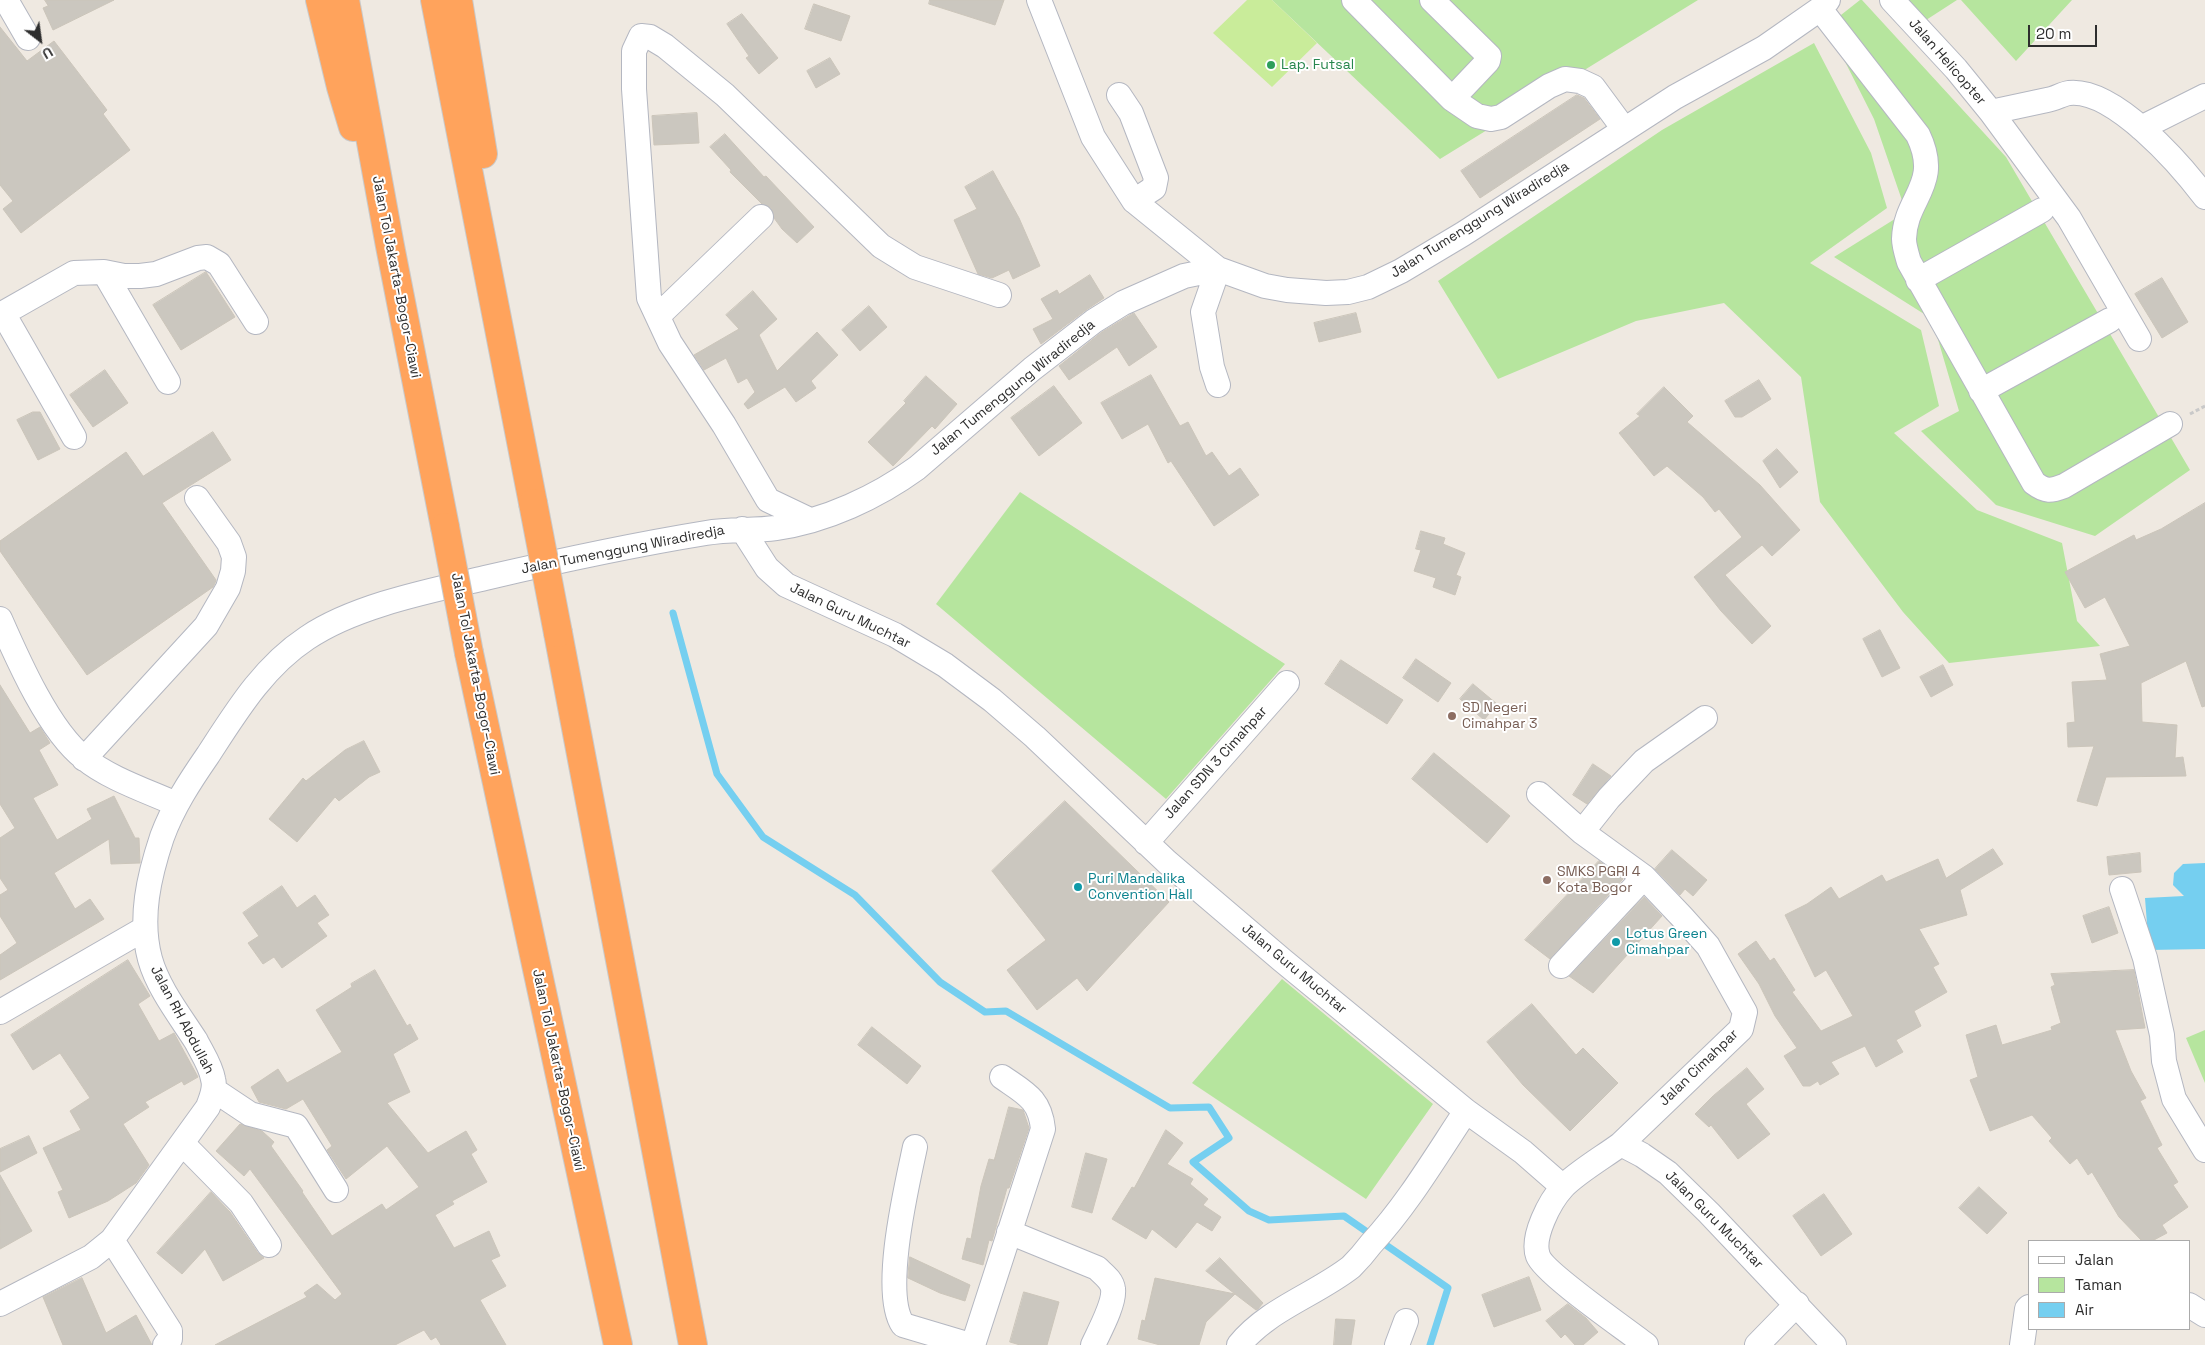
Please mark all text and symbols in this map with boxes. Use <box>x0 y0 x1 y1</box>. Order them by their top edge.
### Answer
north arrow <box>15 15 65 65</box>
street label: Jalan Helicopter <box>1905 15 1989 109</box>
scale bar <box>2030 15 2099 47</box>
text: 20 m <box>2036 24 2071 43</box>
text: U <box>39 43 56 63</box>
place label: Lap. Futsal <box>1281 57 1354 73</box>
marker: Lap. Futsal <box>1265 59 1277 71</box>
street label: Jalan Tumenggung Wiradiredja <box>1388 158 1572 282</box>
street label: Jalan Tol Jakarta–Bogor–Ciawi <box>368 174 424 380</box>
street label: Jalan Tumenggung Wiradiredja <box>927 316 1099 460</box>
street label: Jalan Tumenggung Wiradiredja <box>520 522 726 578</box>
street label: Jalan Tol Jakarta–Bogor–Ciawi <box>447 571 503 777</box>
street label: Jalan Guru Muchtar <box>787 579 913 653</box>
place label: SD Negeri Cimahpar 3 <box>1462 700 1537 732</box>
street label: Jalan SDN 3 Cimahpar <box>1161 703 1271 823</box>
marker: SD Negeri Cimahpar 3 <box>1446 710 1458 722</box>
place label: SMKS PGRI 4 Kota Bogor <box>1557 864 1641 896</box>
place label: Puri Mandalika Convention Hall <box>1088 871 1193 904</box>
marker: SMKS PGRI 4 Kota Bogor <box>1541 874 1553 886</box>
marker: Puri Mandalika Convention Hall <box>1072 881 1084 893</box>
street label: Jalan Guru Muchtar <box>1238 920 1350 1018</box>
place label: Lotus Green Cimahpar <box>1626 926 1707 959</box>
marker: Lotus Green Cimahpar <box>1610 936 1622 948</box>
street label: Jalan RH Abdullah <box>146 963 218 1077</box>
street label: Jalan Tol Jakarta–Bogor–Ciawi <box>528 968 588 1172</box>
street label: Jalan Cimahpar <box>1656 1026 1742 1110</box>
street label: Jalan Guru Muchtar <box>1661 1167 1767 1273</box>
legend <box>2028 1240 2190 1330</box>
text: Jalan <box>2075 1250 2114 1269</box>
text: Taman <box>2075 1275 2122 1294</box>
text: Air <box>2075 1300 2094 1319</box>

